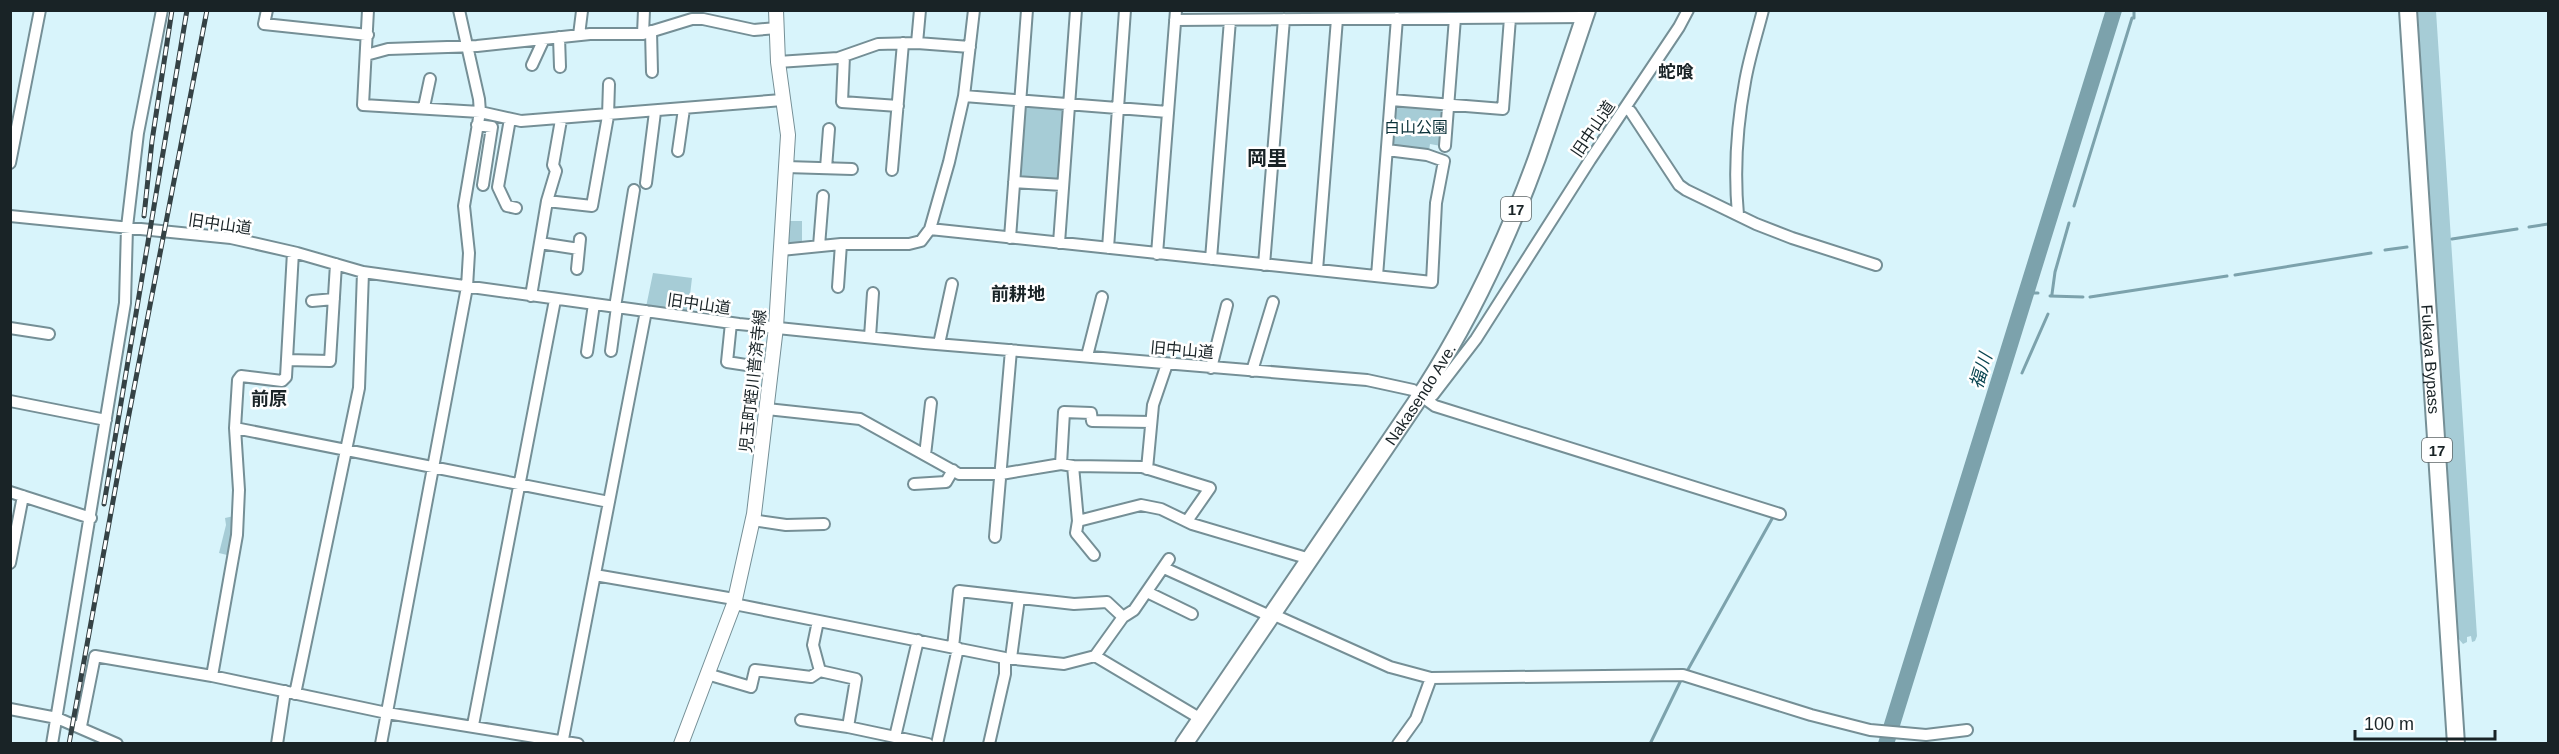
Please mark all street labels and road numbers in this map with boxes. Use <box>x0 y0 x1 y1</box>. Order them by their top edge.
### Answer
street label: 旧中山道 <box>1568 98 1618 160</box>
road number: 17 <box>1501 197 1531 221</box>
street label: 旧中山道 <box>187 211 253 237</box>
street label: 旧中山道 <box>666 291 732 317</box>
street label: Fukaya Bypass <box>2419 304 2443 414</box>
street label: 児玉町蛭川普済寺線 <box>737 308 769 454</box>
street label: 旧中山道 <box>1149 339 1215 361</box>
street label: Nakasendo Ave. <box>1381 341 1459 448</box>
road number: 17 <box>2422 438 2452 462</box>

